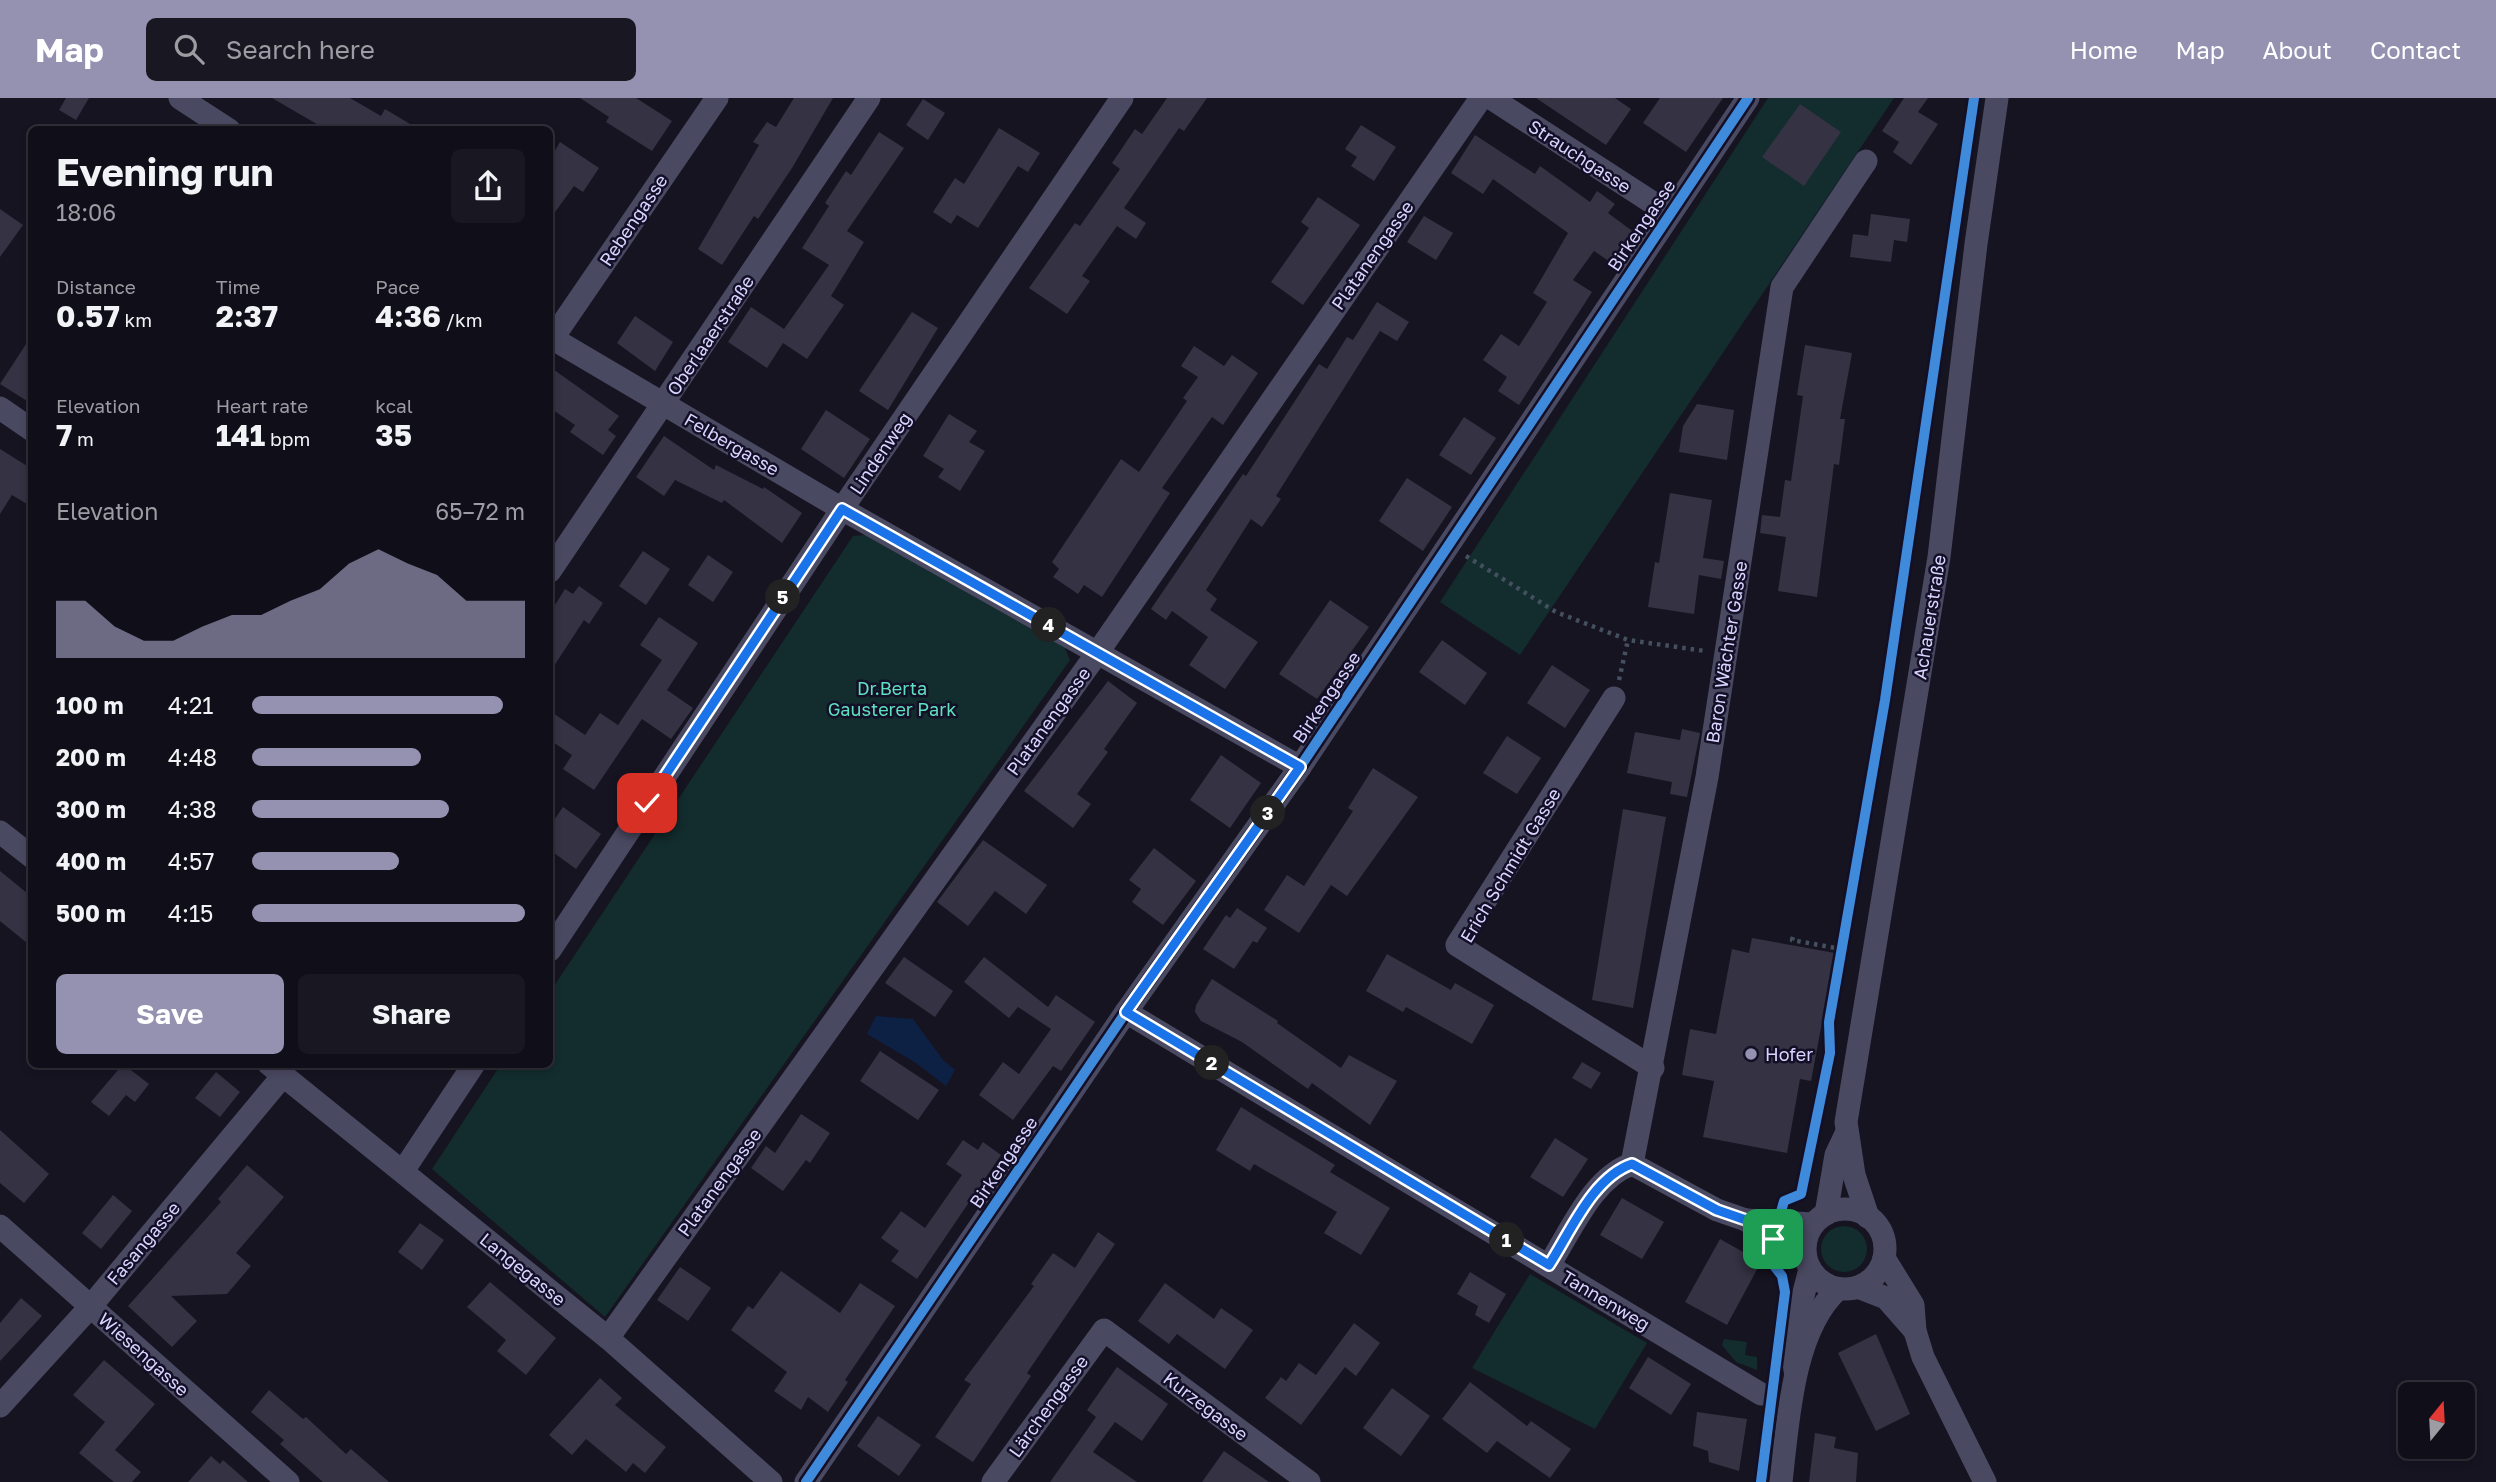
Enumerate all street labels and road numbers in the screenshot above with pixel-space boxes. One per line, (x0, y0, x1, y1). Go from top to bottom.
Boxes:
street label: Strauchgasse (1525, 115, 1635, 197)
street label: Rebengasse (594, 170, 672, 270)
street label: Birkengasse (1602, 175, 1680, 275)
street label: Platanengasse (1326, 196, 1418, 314)
street label: Oberlaaerstraße (662, 271, 758, 399)
street label: Felbergasse (681, 408, 783, 480)
street label: Lindenweg (844, 408, 916, 498)
street label: Achauerstraße (1908, 553, 1950, 681)
street label: Baron Wächter Gasse (1701, 559, 1751, 745)
street label: Birkengasse (1287, 647, 1365, 747)
street label: Platanengasse (1001, 663, 1095, 779)
street label: Erich Schmidt Gasse (1455, 784, 1565, 946)
street label: Birkengasse (964, 1112, 1042, 1212)
street label: Platanengasse (672, 1124, 766, 1240)
street label: Fasangasse (102, 1197, 184, 1289)
street label: Langegasse (476, 1228, 570, 1310)
street label: Tannenweg (1558, 1265, 1654, 1335)
street label: Wiesengasse (94, 1308, 194, 1400)
street label: Lärchengasse (1004, 1351, 1092, 1461)
street label: Kurzegasse (1159, 1367, 1253, 1445)

